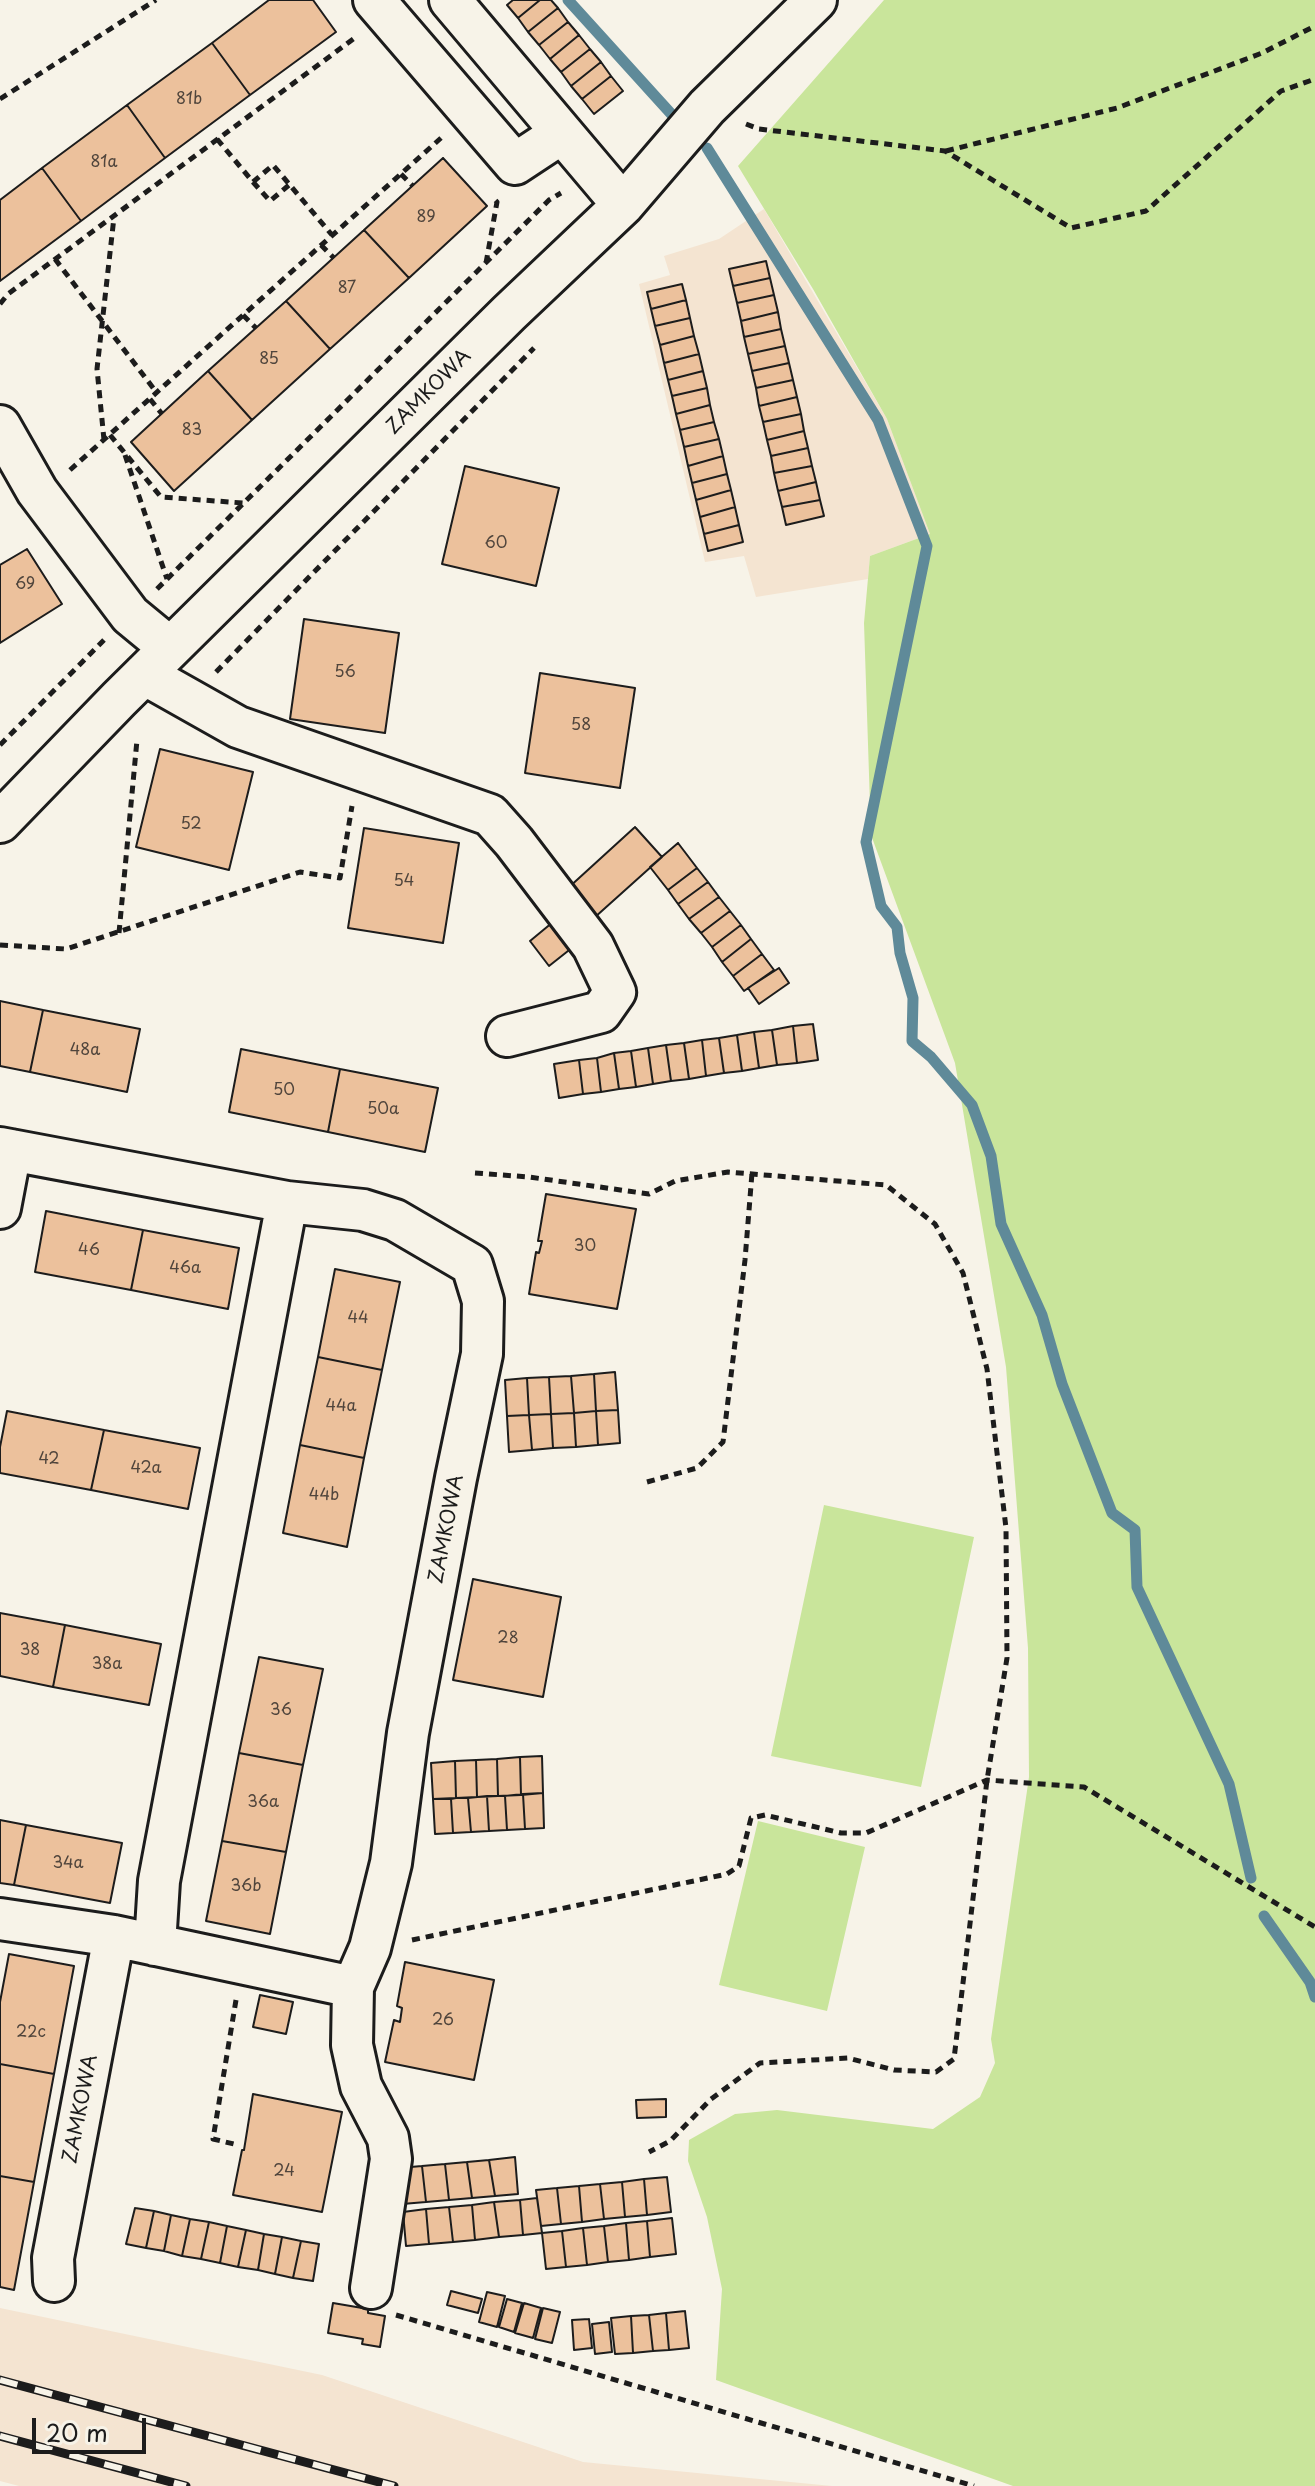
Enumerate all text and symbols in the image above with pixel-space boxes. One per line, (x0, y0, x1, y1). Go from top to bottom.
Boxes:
house number: 81b (176, 90, 202, 110)
house number: 81a (91, 153, 117, 173)
house number: 89 (416, 208, 436, 228)
house number: 87 (338, 279, 356, 299)
street label: ZAMKOWA (382, 345, 476, 439)
house number: 85 (259, 350, 279, 370)
house number: 83 (182, 421, 202, 441)
house number: 60 (485, 534, 507, 554)
house number: 69 (15, 575, 35, 595)
house number: 56 (334, 663, 356, 683)
house number: 58 (571, 716, 591, 736)
house number: 52 (180, 815, 202, 835)
house number: 54 (394, 872, 414, 892)
house number: 48a (70, 1041, 100, 1061)
house number: 50 (273, 1081, 295, 1101)
house number: 50a (367, 1100, 399, 1120)
house number: 30 (574, 1237, 596, 1257)
house number: 46 (78, 1241, 100, 1261)
house number: 46a (169, 1259, 201, 1279)
house number: 44 (347, 1309, 369, 1329)
house number: 44a (325, 1397, 357, 1417)
house number: 42 (38, 1450, 60, 1470)
house number: 42a (131, 1459, 161, 1479)
street label: ZAMKOWA (425, 1473, 469, 1585)
house number: 44b (309, 1486, 339, 1506)
house number: 28 (497, 1629, 519, 1649)
house number: 38 (20, 1641, 40, 1661)
house number: 38a (92, 1655, 122, 1675)
house number: 36 (270, 1701, 292, 1721)
house number: 36a (247, 1793, 279, 1813)
house number: 34a (52, 1854, 84, 1874)
house number: 36b (231, 1877, 261, 1897)
house number: 26 (432, 2011, 454, 2031)
house number: 22c (16, 2023, 46, 2043)
street label: ZAMKOWA (59, 2053, 103, 2165)
house number: 24 (273, 2162, 295, 2182)
scale bar (36, 2402, 150, 2452)
text: 20 m (46, 2414, 108, 2450)

